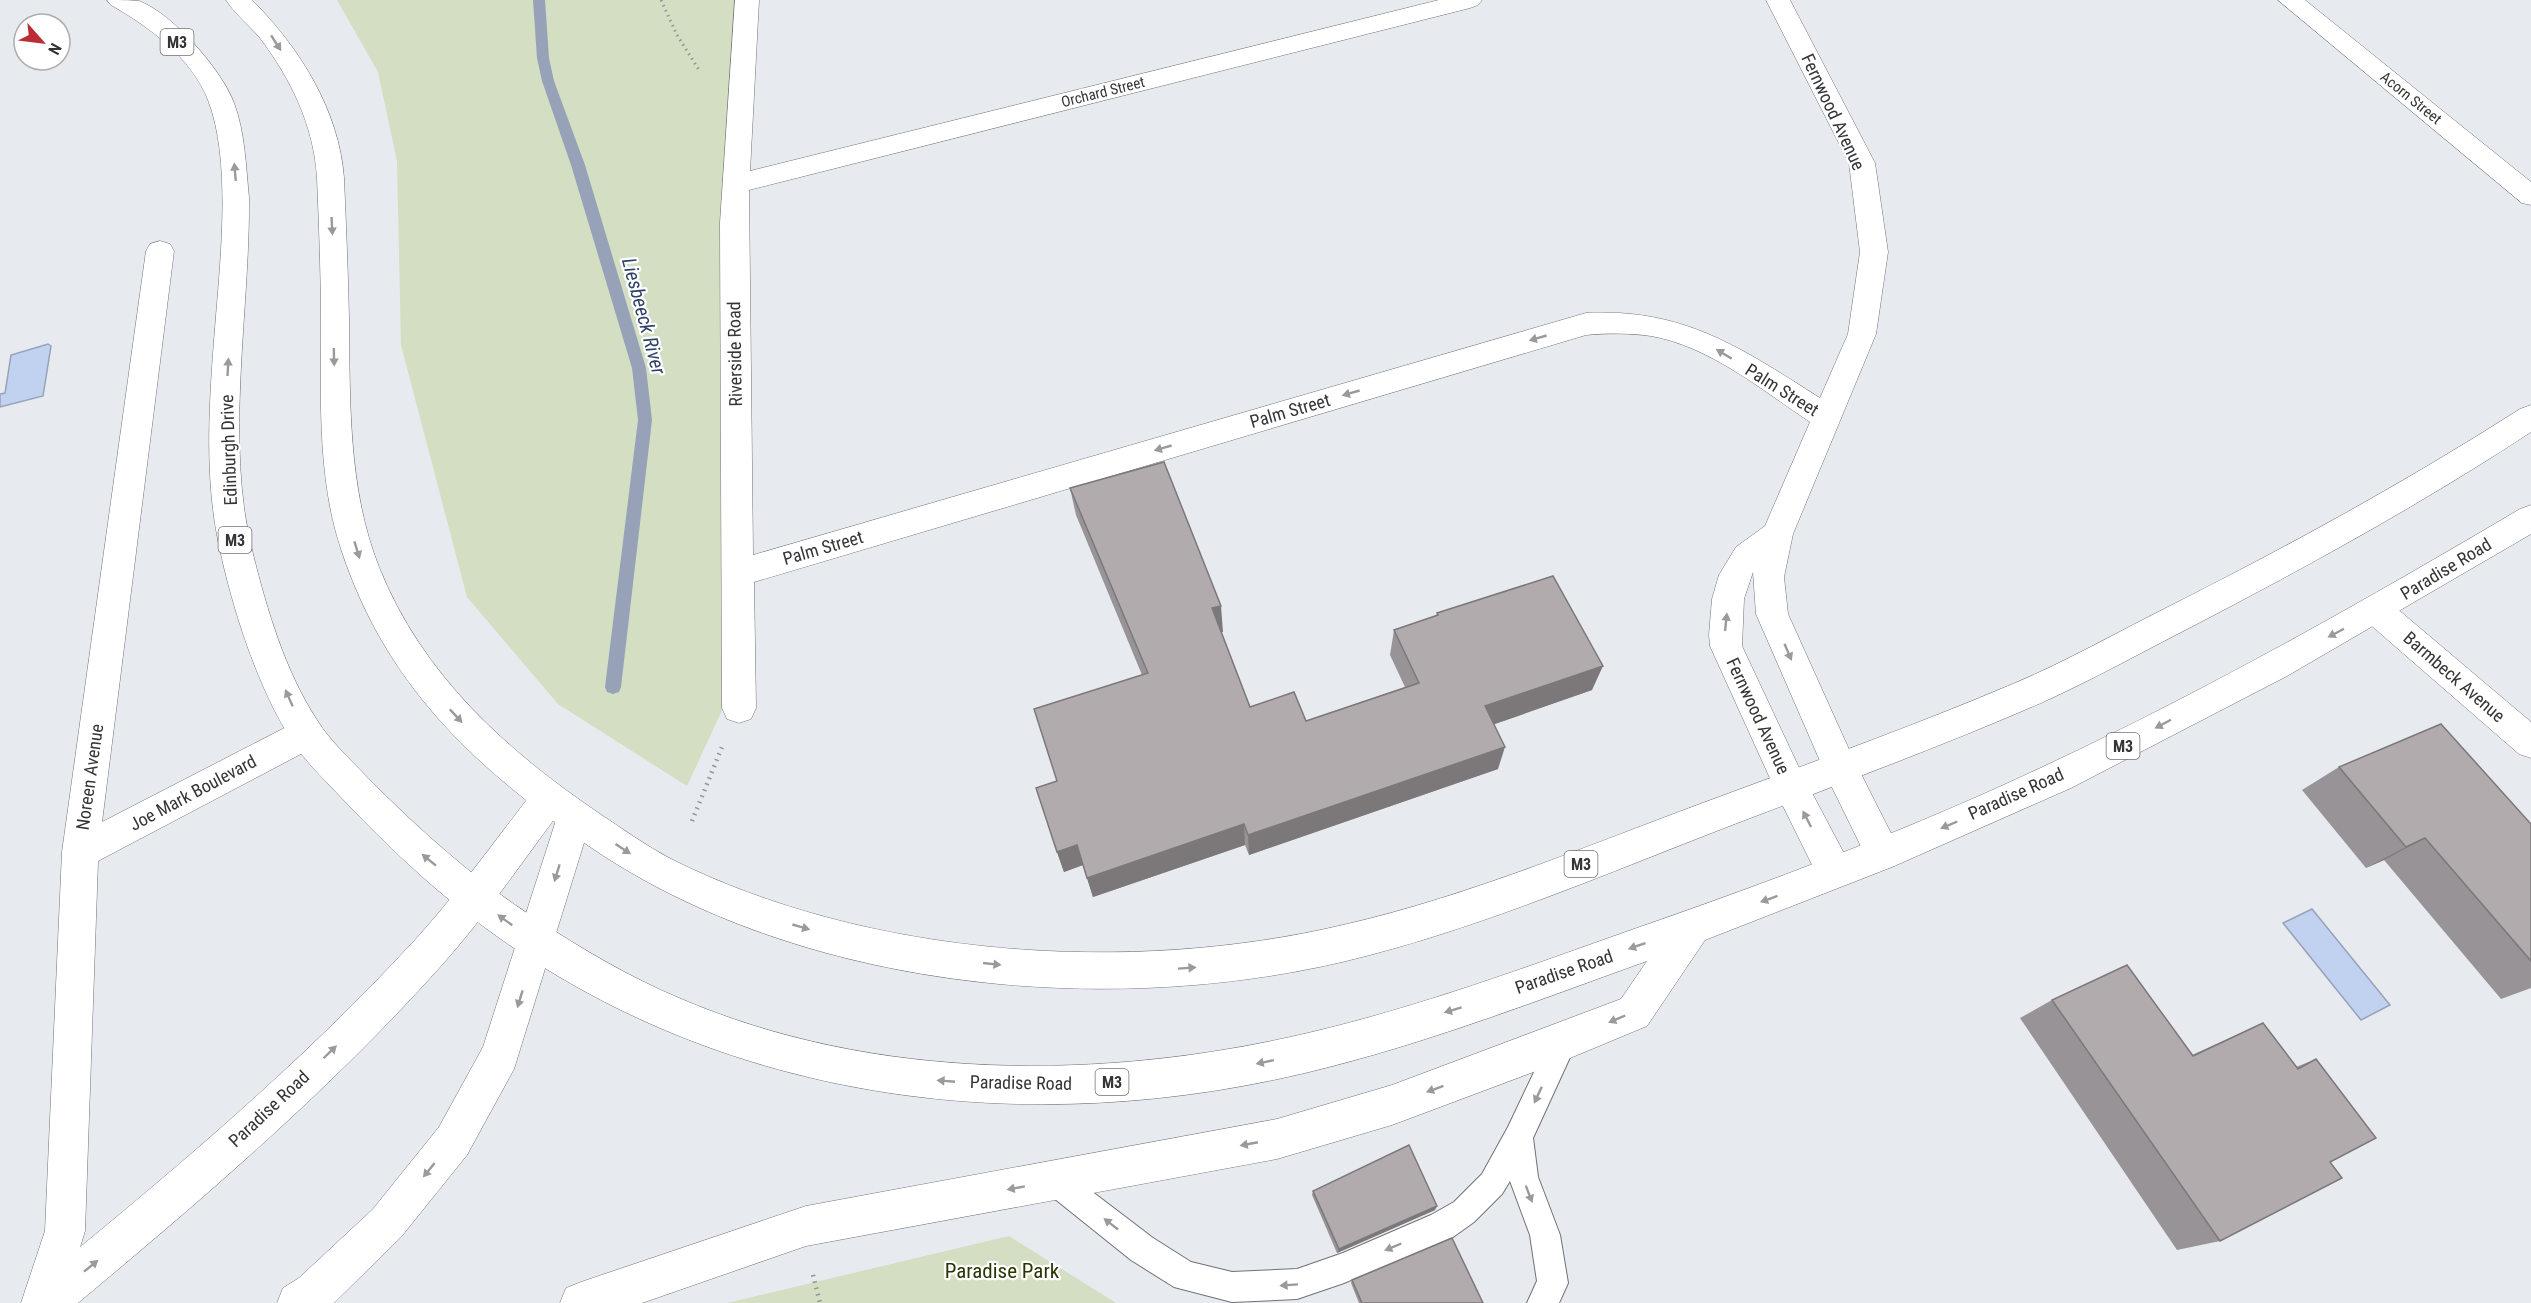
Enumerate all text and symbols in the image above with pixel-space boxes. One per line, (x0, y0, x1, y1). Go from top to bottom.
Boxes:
north arrow (12, 12, 72, 72)
road number: M3 (160, 29, 194, 55)
one-way arrow (271, 35, 282, 51)
text: N (44, 40, 65, 58)
street label: Fernwood Avenue (1797, 50, 1870, 173)
street label: Acorn Street (2377, 68, 2445, 128)
street label: Orchard Street (1059, 73, 1147, 111)
one-way arrow (230, 162, 239, 181)
one-way arrow (328, 216, 337, 235)
water label: Liesbeeck River (617, 255, 671, 378)
street label: Riverside Road (723, 301, 746, 407)
one-way arrow (1529, 334, 1547, 343)
one-way arrow (330, 348, 339, 367)
one-way arrow (1716, 348, 1732, 359)
one-way arrow (223, 357, 233, 376)
street label: Palm Street (1742, 359, 1823, 420)
street label: Palm Street (1247, 389, 1332, 432)
one-way arrow (1341, 389, 1359, 398)
street label: Edinburgh Drive (216, 394, 241, 506)
one-way arrow (1154, 444, 1172, 453)
street label: Palm Street (780, 526, 865, 569)
road number: M3 (218, 527, 252, 553)
street label: Paradise Road (2397, 533, 2495, 604)
one-way arrow (353, 541, 362, 559)
one-way arrow (1721, 612, 1731, 631)
street label: Barmbeck Avenue (2399, 627, 2509, 726)
one-way arrow (2327, 628, 2344, 638)
one-way arrow (1783, 643, 1793, 661)
street label: Fernwood Avenue (1722, 654, 1795, 777)
one-way arrow (285, 690, 294, 707)
one-way arrow (449, 709, 463, 724)
one-way arrow (2155, 719, 2172, 729)
street label: Noreen Avenue (72, 722, 107, 831)
road number: M3 (2106, 733, 2140, 759)
street label: Joe Mark Boulevard (126, 750, 260, 835)
street label: Paradise Road (1965, 763, 2067, 824)
one-way arrow (1803, 811, 1812, 828)
one-way arrow (1940, 821, 1958, 830)
one-way arrow (615, 843, 631, 854)
road number: M3 (1564, 851, 1598, 877)
one-way arrow (421, 854, 437, 867)
one-way arrow (552, 864, 561, 882)
one-way arrow (1760, 895, 1778, 905)
one-way arrow (498, 914, 514, 926)
one-way arrow (792, 923, 810, 932)
one-way arrow (1628, 942, 1646, 952)
street label: Paradise Road (1512, 945, 1616, 998)
one-way arrow (983, 959, 1002, 969)
one-way arrow (1177, 964, 1196, 973)
one-way arrow (515, 990, 524, 1008)
one-way arrow (1444, 1006, 1462, 1015)
one-way arrow (1608, 1014, 1626, 1024)
one-way arrow (322, 1046, 337, 1059)
one-way arrow (1255, 1058, 1274, 1067)
street label: Paradise Road (224, 1066, 313, 1151)
road number: M3 (1096, 1069, 1128, 1095)
street label: Paradise Road (970, 1071, 1072, 1094)
one-way arrow (936, 1076, 955, 1085)
one-way arrow (1426, 1085, 1444, 1095)
one-way arrow (1534, 1086, 1543, 1103)
one-way arrow (1239, 1140, 1258, 1149)
one-way arrow (423, 1162, 436, 1178)
one-way arrow (1006, 1183, 1025, 1192)
one-way arrow (1525, 1185, 1535, 1203)
one-way arrow (1104, 1219, 1119, 1231)
one-way arrow (1384, 1243, 1402, 1252)
park label: Paradise Park (945, 1259, 1060, 1283)
one-way arrow (83, 1260, 98, 1272)
one-way arrow (1279, 1280, 1298, 1289)

